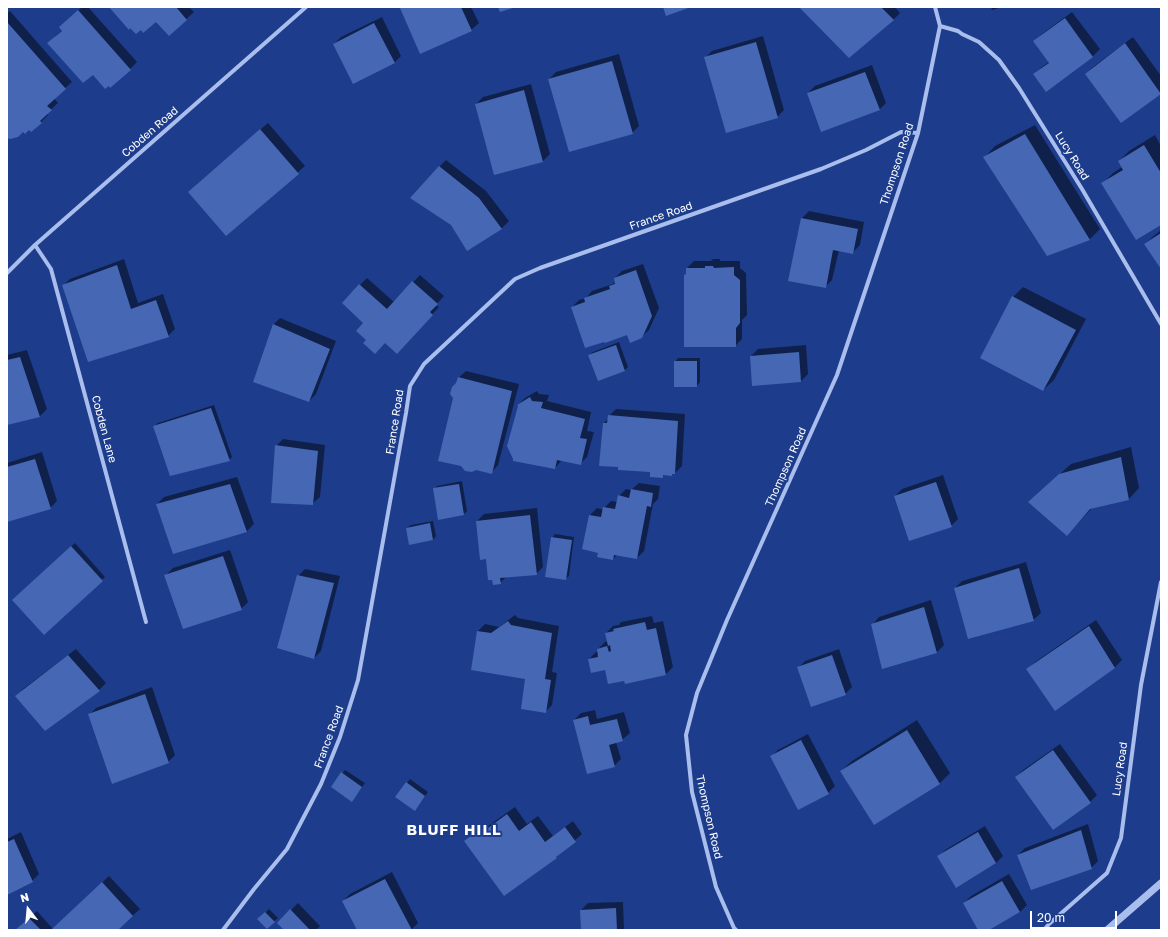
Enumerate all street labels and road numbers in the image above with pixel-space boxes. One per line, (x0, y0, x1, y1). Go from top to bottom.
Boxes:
street label: Cobden Road (119, 104, 181, 160)
street label: Thompson Road (878, 121, 916, 207)
street label: Lucy Road (1052, 129, 1092, 183)
street label: France Road (628, 199, 694, 233)
street label: France Road (383, 388, 407, 456)
street label: Cobden Lane (89, 394, 119, 464)
street label: Thompson Road (763, 425, 809, 509)
street label: France Road (312, 704, 346, 770)
street label: Lucy Road (1110, 741, 1130, 797)
street label: Thompson Road (693, 774, 725, 860)

